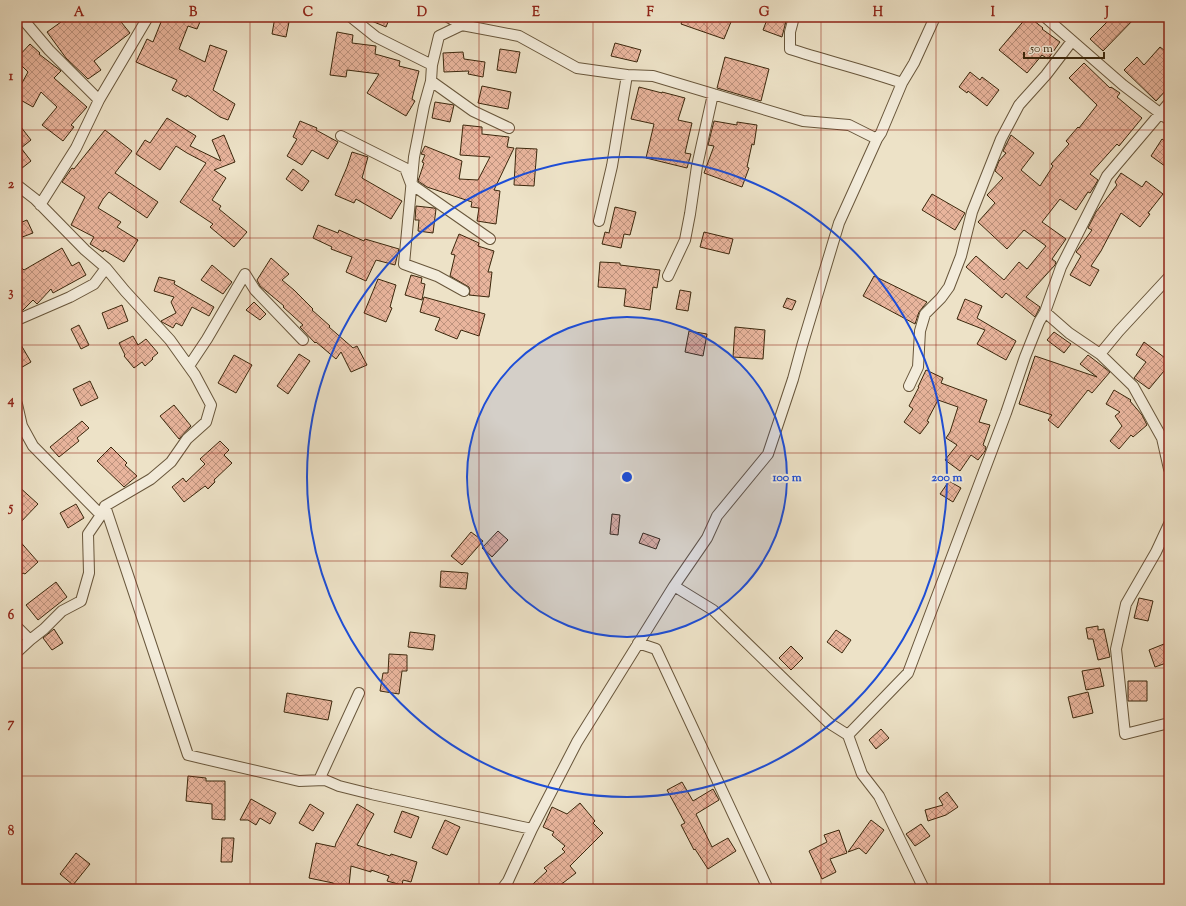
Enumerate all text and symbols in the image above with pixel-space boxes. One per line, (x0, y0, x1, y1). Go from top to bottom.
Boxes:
text: A (74, 4, 85, 22)
text: B (189, 4, 198, 22)
text: C (303, 4, 313, 22)
text: D (417, 4, 427, 22)
text: E (532, 4, 540, 22)
text: F (646, 4, 654, 22)
text: G (759, 4, 770, 22)
text: H (873, 4, 884, 22)
text: I (991, 4, 996, 22)
text: J (1104, 4, 1109, 22)
scale bar (1024, 34, 1104, 60)
text: 50 m (1029, 40, 1053, 58)
text: 1 (9, 68, 14, 86)
text: 2 (8, 176, 15, 194)
text: 3 (8, 284, 14, 302)
text: 4 (7, 392, 15, 410)
text: 100 m (771, 469, 802, 487)
text: 200 m (932, 469, 962, 487)
centre of rings (620, 470, 634, 484)
text: 5 (8, 499, 14, 517)
text: 6 (8, 607, 15, 625)
text: 7 (8, 715, 15, 733)
text: 8 (8, 823, 15, 841)

